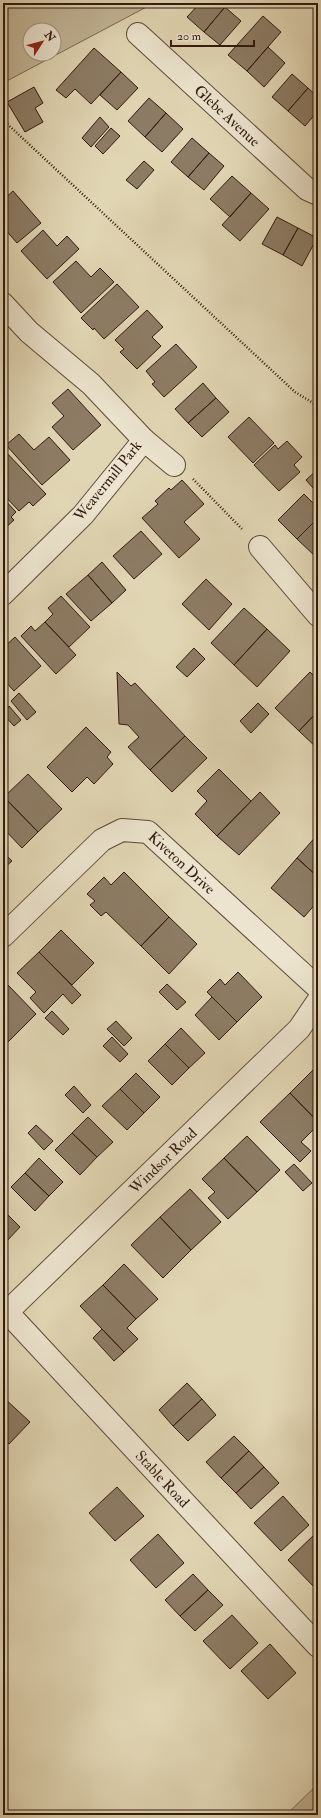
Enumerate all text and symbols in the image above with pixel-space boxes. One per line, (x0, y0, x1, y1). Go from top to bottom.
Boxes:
north arrow (22, 22, 62, 62)
scale bar (171, 22, 254, 48)
text: N (41, 28, 59, 45)
text: 20 m (177, 29, 202, 44)
street label: Glebe Avenue (190, 81, 264, 151)
street label: Weavermill Park (69, 437, 146, 526)
street label: Kiveton Drive (144, 827, 219, 898)
street label: Windsor Road (125, 1123, 201, 1199)
street label: Stable Road (131, 1446, 194, 1512)

